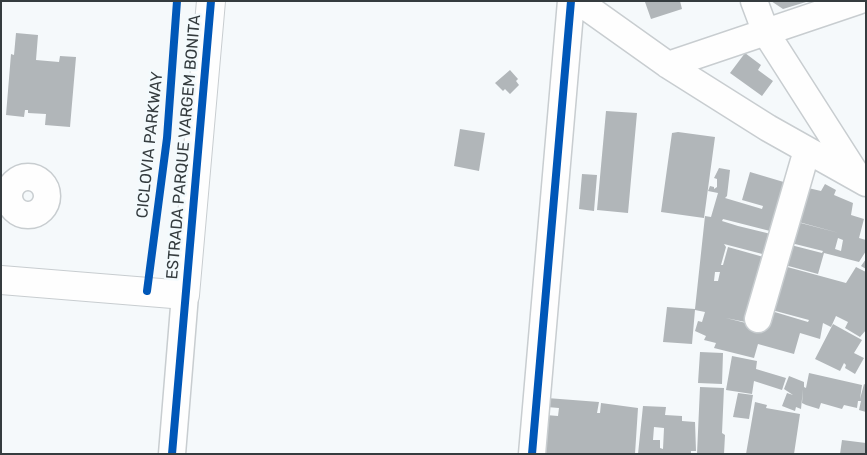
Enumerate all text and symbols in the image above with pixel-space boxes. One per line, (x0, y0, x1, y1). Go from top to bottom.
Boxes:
street label: ESTRADA PARQUE VARGEM BONITA (163, 14, 205, 280)
street label: CICLOVIA PARKWAY (133, 71, 167, 219)

